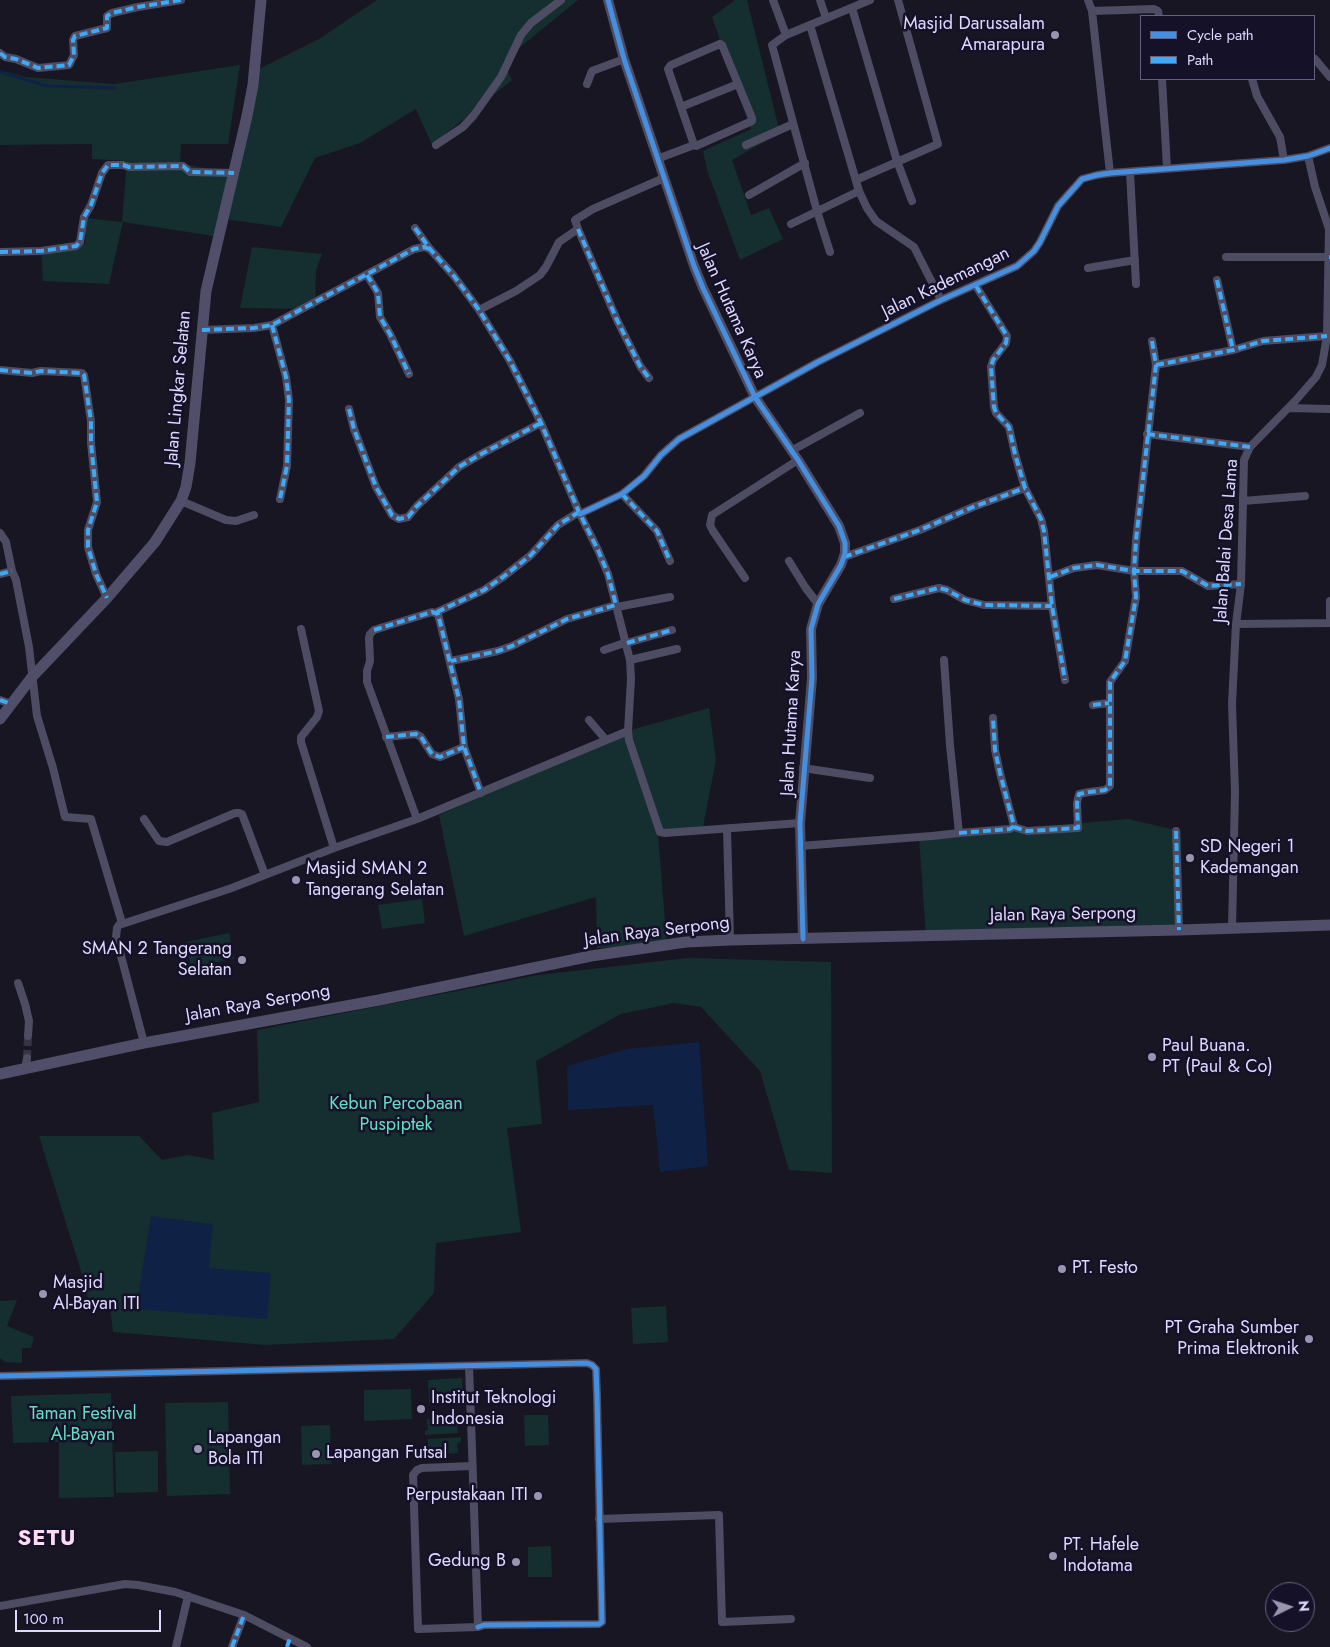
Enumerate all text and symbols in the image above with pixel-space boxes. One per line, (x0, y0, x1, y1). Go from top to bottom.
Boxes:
place label: Masjid Darussalam Amarapura (903, 14, 1045, 56)
legend (1140, 15, 1315, 80)
text: Cycle path (1187, 24, 1254, 46)
marker: Masjid Darussalam Amarapura (1049, 29, 1061, 41)
text: Path (1187, 49, 1213, 71)
street label: Jalan Hutama Karya (691, 240, 771, 382)
street label: Jalan Kademangan (879, 243, 1013, 323)
street label: Jalan Lingkar Selatan (161, 310, 197, 466)
street label: Jalan Balai Desa Lama (1210, 458, 1244, 624)
street label: Jalan Hutama Karya (777, 649, 807, 797)
place label: SD Negeri 1 Kademangan (1200, 837, 1299, 880)
marker: SD Negeri 1 Kademangan (1184, 852, 1196, 864)
place label: Masjid SMAN 2 Tangerang Selatan (306, 859, 445, 902)
marker: Masjid SMAN 2 Tangerang Selatan (290, 874, 302, 886)
street label: Jalan Raya Serpong (990, 903, 1136, 927)
street label: Jalan Raya Serpong (583, 912, 731, 952)
place label: SMAN 2 Tangerang Selatan (82, 939, 232, 982)
marker: SMAN 2 Tangerang Selatan (236, 954, 248, 966)
street label: Jalan Raya Serpong (184, 981, 332, 1027)
place label: Paul Buana. PT (Paul & Co) (1162, 1036, 1273, 1078)
marker: Paul Buana. PT (Paul & Co) (1146, 1051, 1158, 1063)
park label: Kebun Percobaan Puspiptek (329, 1094, 463, 1136)
place label: PT. Festo (1072, 1258, 1138, 1280)
marker: PT. Festo (1056, 1263, 1068, 1275)
place label: Masjid Al-Bayan ITI (53, 1273, 140, 1316)
marker: Masjid Al-Bayan ITI (37, 1288, 49, 1300)
place label: PT Graha Sumber Prima Elektronik (1165, 1318, 1299, 1360)
marker: PT Graha Sumber Prima Elektronik (1303, 1333, 1315, 1345)
place label: Institut Teknologi Indonesia (431, 1388, 557, 1430)
marker: Institut Teknologi Indonesia (415, 1403, 427, 1415)
park label: Taman Festival Al-Bayan (29, 1404, 137, 1446)
place label: Lapangan Bola ITI (208, 1428, 281, 1470)
marker: Lapangan Bola ITI (192, 1443, 204, 1455)
place label: Lapangan Futsal (326, 1443, 447, 1465)
marker: Lapangan Futsal (310, 1448, 322, 1460)
place label: Perpustakaan ITI (406, 1485, 528, 1507)
marker: Perpustakaan ITI (532, 1490, 544, 1502)
district label: SETU (17, 1527, 77, 1553)
place label: PT. Hafele Indotama (1063, 1535, 1139, 1578)
marker: PT. Hafele Indotama (1047, 1550, 1059, 1562)
place label: Gedung B (428, 1551, 506, 1573)
marker: Gedung B (510, 1556, 522, 1568)
north arrow (1265, 1582, 1315, 1632)
scale bar (18, 1600, 164, 1632)
text: N (1294, 1600, 1314, 1612)
text: 100 m (23, 1608, 64, 1630)

